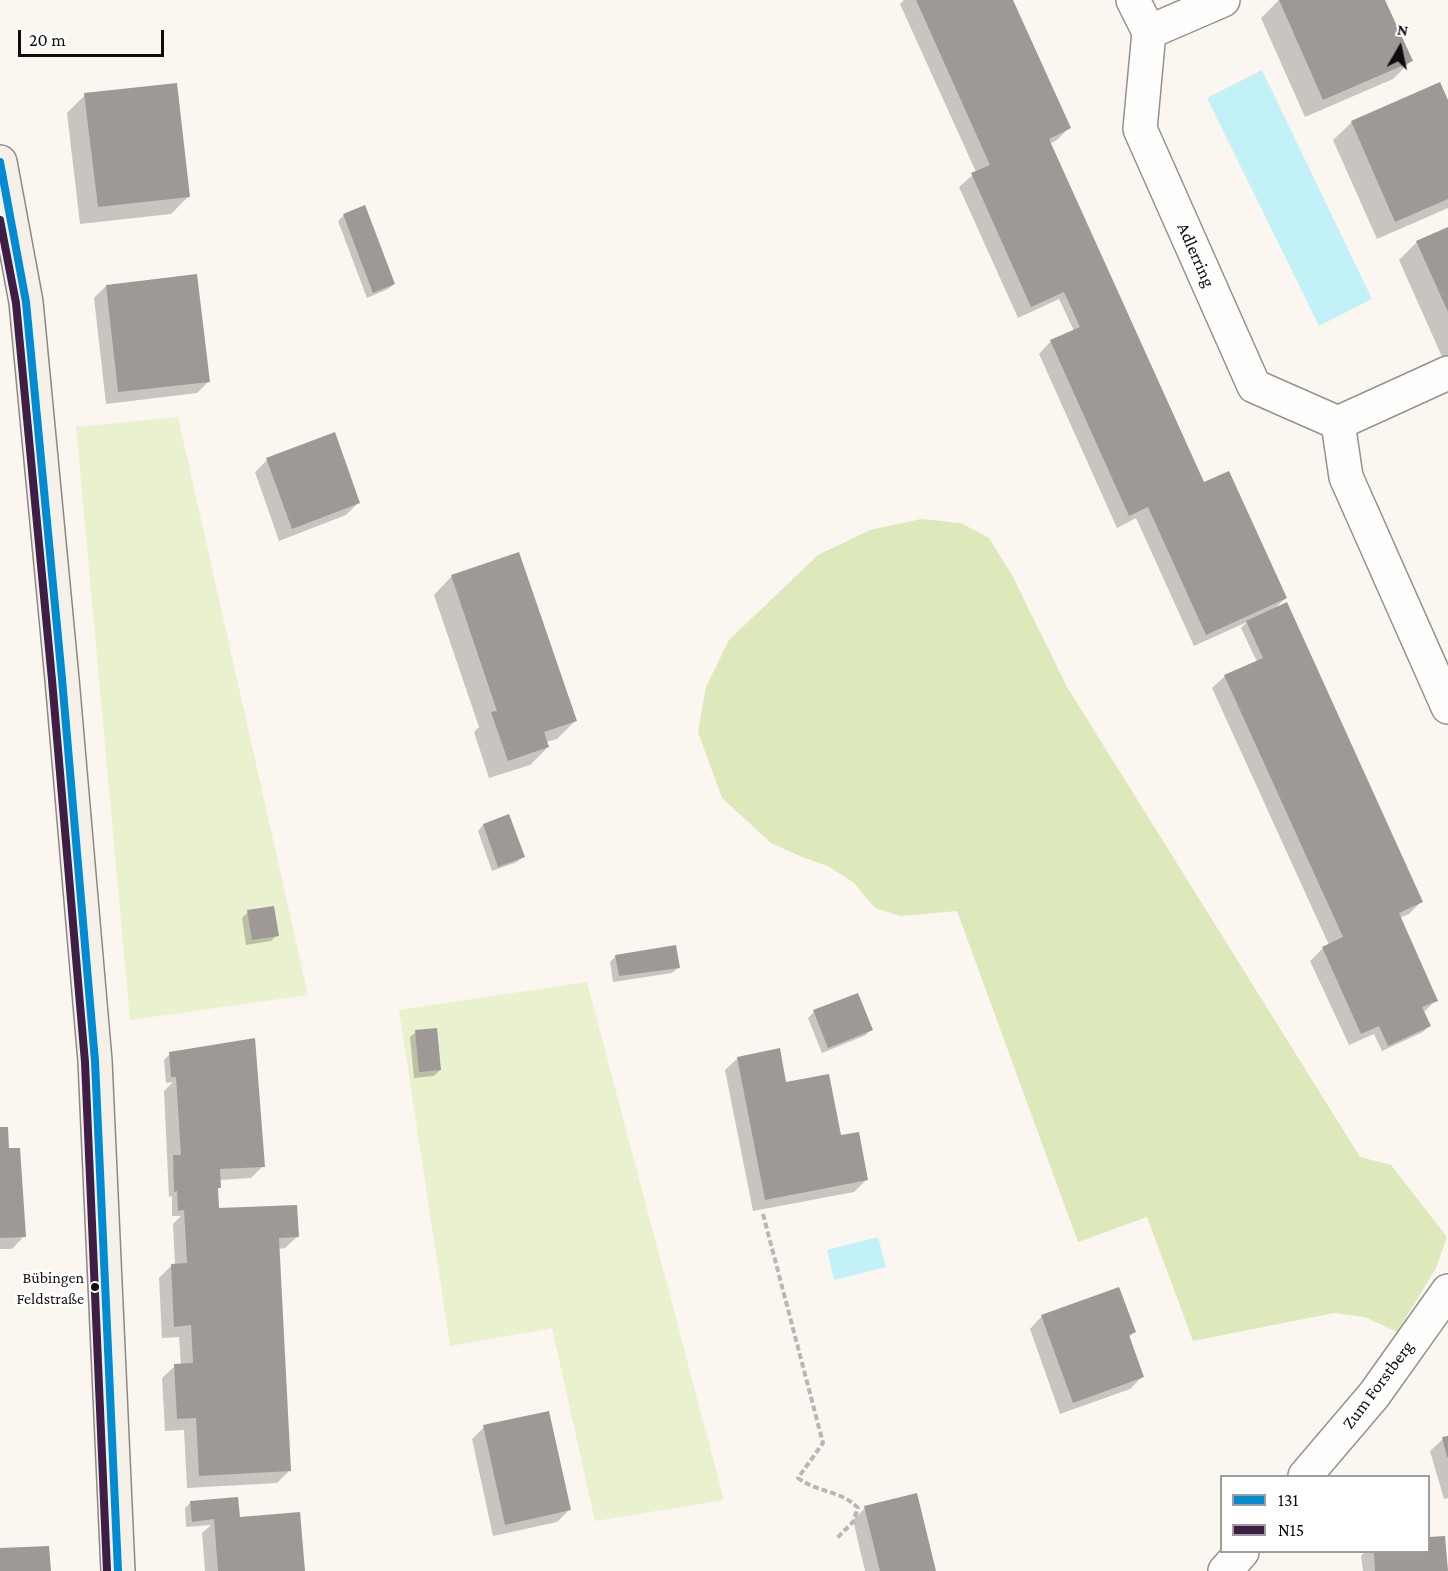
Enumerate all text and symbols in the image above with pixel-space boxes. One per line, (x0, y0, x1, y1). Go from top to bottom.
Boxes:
scale bar (21, 18, 166, 56)
north arrow (1370, 18, 1430, 78)
text: N (1396, 20, 1410, 39)
text: 20 m (29, 30, 66, 50)
street label: Adlerring (1172, 219, 1220, 291)
place label: Bübingen Feldstraße (17, 1268, 84, 1306)
marker: Bübingen Feldstraße (89, 1281, 101, 1293)
street label: Zum Forstberg (1338, 1336, 1418, 1434)
legend (1220, 1475, 1430, 1553)
text: 131 (1278, 1490, 1299, 1510)
text: N15 (1278, 1520, 1304, 1540)

